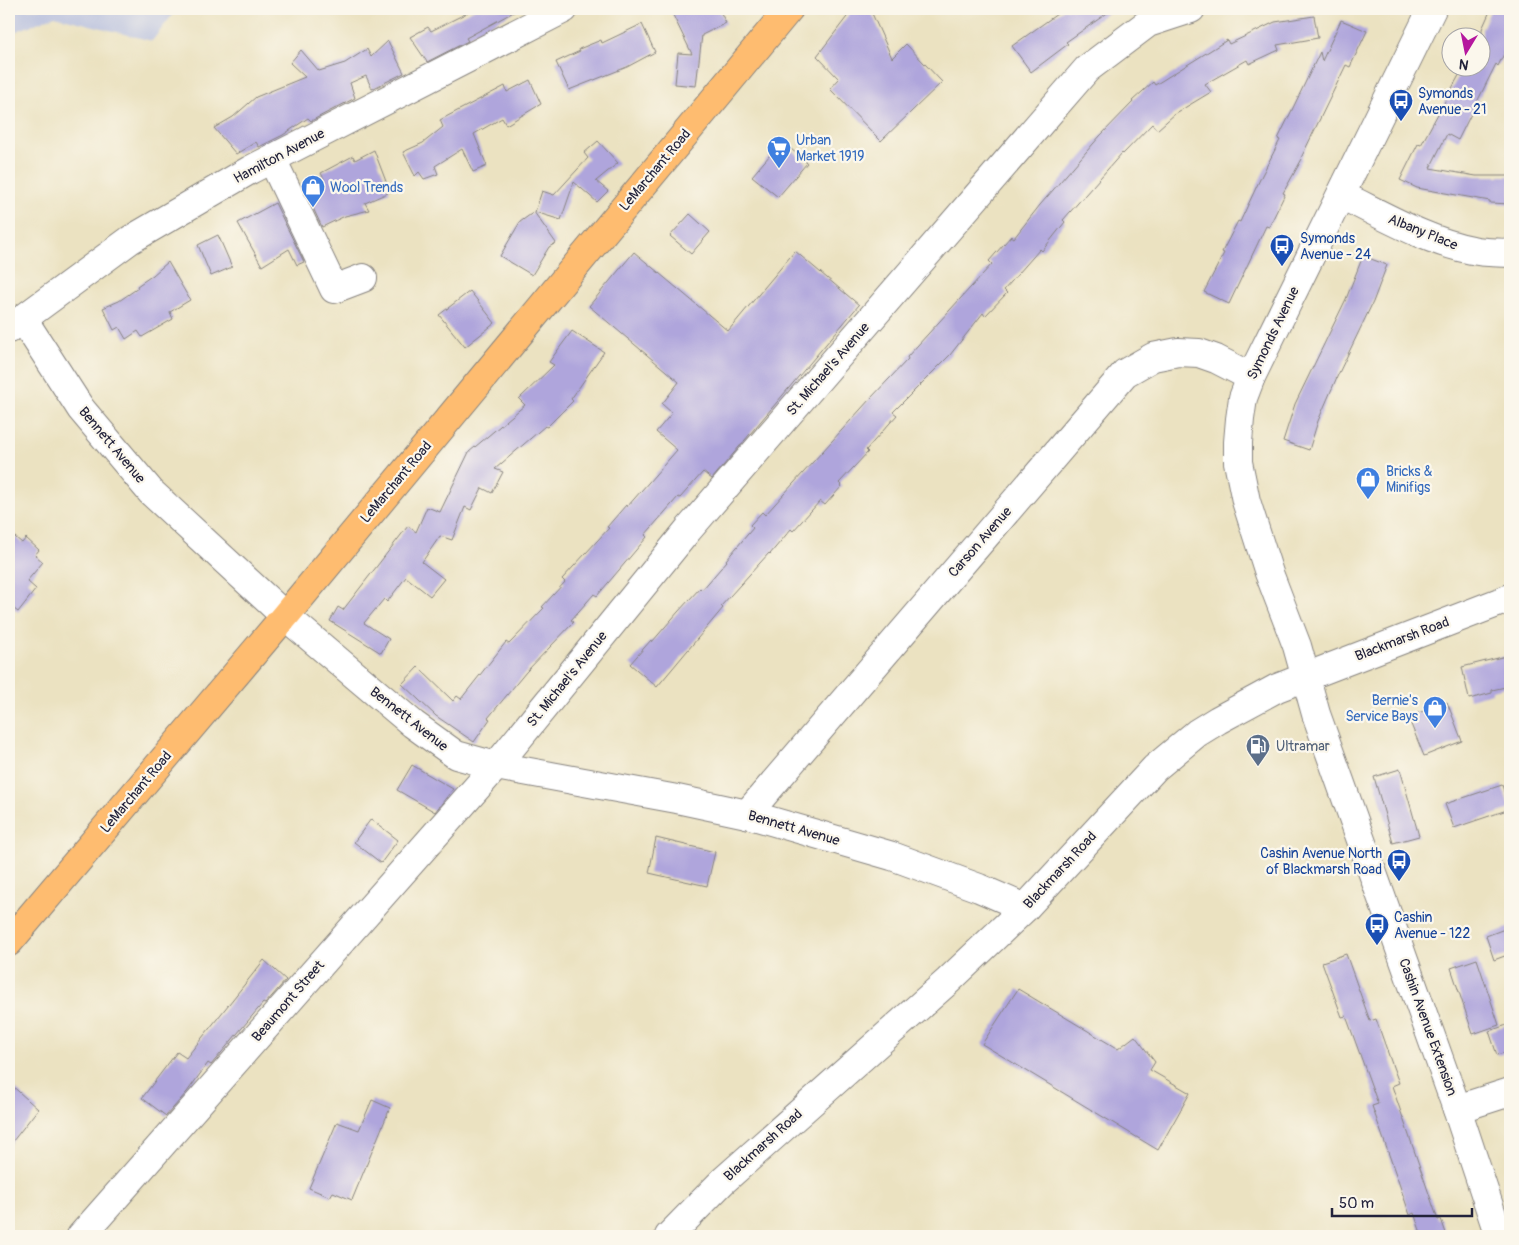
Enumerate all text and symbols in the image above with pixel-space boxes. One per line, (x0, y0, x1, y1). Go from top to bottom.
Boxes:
north arrow (1442, 28, 1492, 78)
text: N (1458, 55, 1470, 74)
place label: Symonds Avenue - 21 (1418, 85, 1486, 118)
bus stop icon: Symonds Avenue - 21 (1388, 88, 1414, 122)
street label: Hamilton Avenue (231, 125, 328, 187)
street label: LeMarchant Road (616, 126, 694, 214)
place label: Urban Market 1919 (796, 132, 864, 165)
supermarket icon: Urban Market 1919 (766, 135, 792, 169)
shop icon: Wool Trends (300, 174, 326, 208)
place label: Wool Trends (330, 179, 404, 196)
street label: Albany Place (1386, 210, 1460, 254)
place label: Symonds Avenue - 24 (1300, 230, 1371, 263)
bus stop icon: Symonds Avenue - 24 (1269, 233, 1295, 267)
street label: Symonds Avenue (1243, 284, 1303, 382)
street label: St. Michael's Avenue (783, 319, 873, 419)
street label: Bennett Avenue (75, 403, 149, 487)
street label: LeMarchant Road (357, 438, 435, 526)
place label: Bricks & Minifigs (1386, 463, 1433, 496)
shop icon: Bricks & Minifigs (1355, 466, 1381, 500)
street label: Carson Avenue (945, 503, 1015, 581)
street label: Blackmarsh Road (1353, 613, 1452, 665)
street label: St. Michael's Avenue (523, 628, 611, 730)
street label: Bennett Avenue (366, 683, 452, 755)
place label: Bernie's Service Bays (1345, 692, 1419, 725)
shop icon: Bernie's Service Bays (1422, 695, 1448, 729)
fuel station icon: Ultramar (1245, 733, 1271, 767)
place label: Ultramar (1276, 738, 1330, 755)
street label: LeMarchant Road (97, 748, 175, 836)
street label: Bennett Avenue (746, 807, 842, 849)
street label: Blackmarsh Road (1020, 828, 1100, 912)
place label: Cashin Avenue North of Blackmarsh Road (1260, 845, 1382, 878)
bus stop icon: Cashin Avenue North of Blackmarsh Road (1386, 848, 1412, 882)
place label: Cashin Avenue - 122 (1394, 909, 1470, 942)
bus stop icon: Cashin Avenue - 122 (1364, 912, 1390, 946)
street label: Cashin Avenue Extension (1395, 956, 1461, 1098)
street label: Beaumont Street (248, 957, 328, 1045)
street label: Blackmarsh Road (720, 1105, 806, 1185)
scale bar (1332, 1185, 1472, 1217)
text: 50 m (1339, 1194, 1374, 1213)

